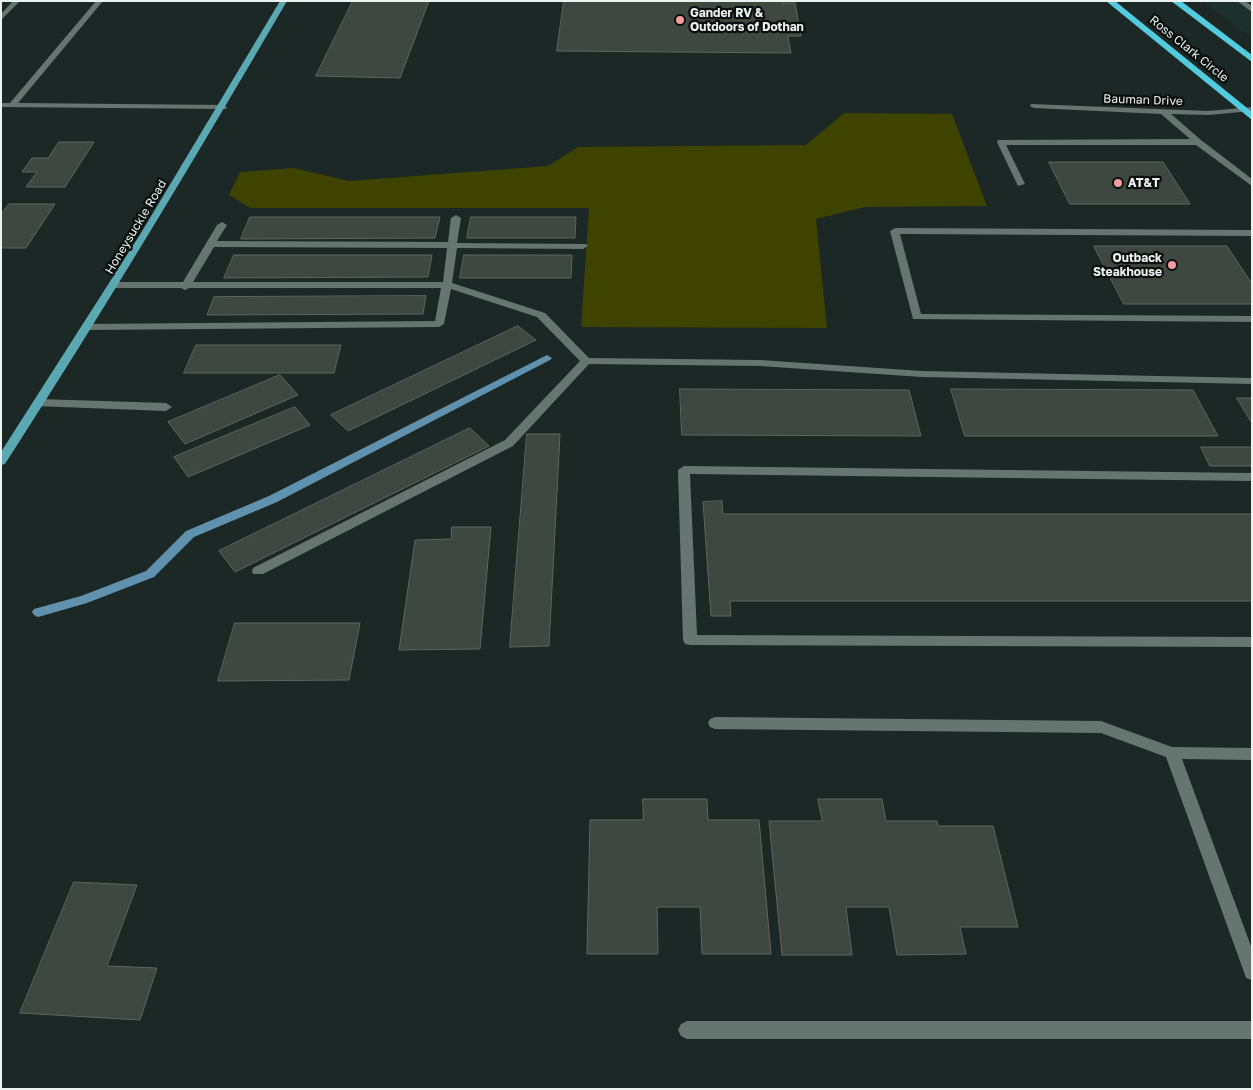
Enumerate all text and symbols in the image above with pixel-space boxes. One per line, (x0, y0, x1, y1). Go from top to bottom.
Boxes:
place label: Gander RV & Outdoors of Dothan (690, 6, 804, 34)
street label: Ross Clark Circle (1147, 13, 1231, 85)
marker: Gander RV & Outdoors of Dothan (674, 14, 686, 26)
street label: Bauman Drive (1103, 91, 1183, 109)
place label: AT&T (1128, 176, 1160, 190)
street label: Honeysuckle Road (102, 177, 170, 277)
marker: AT&T (1112, 177, 1124, 189)
place label: Outback Steakhouse (1093, 251, 1162, 279)
marker: Outback Steakhouse (1166, 259, 1178, 271)

